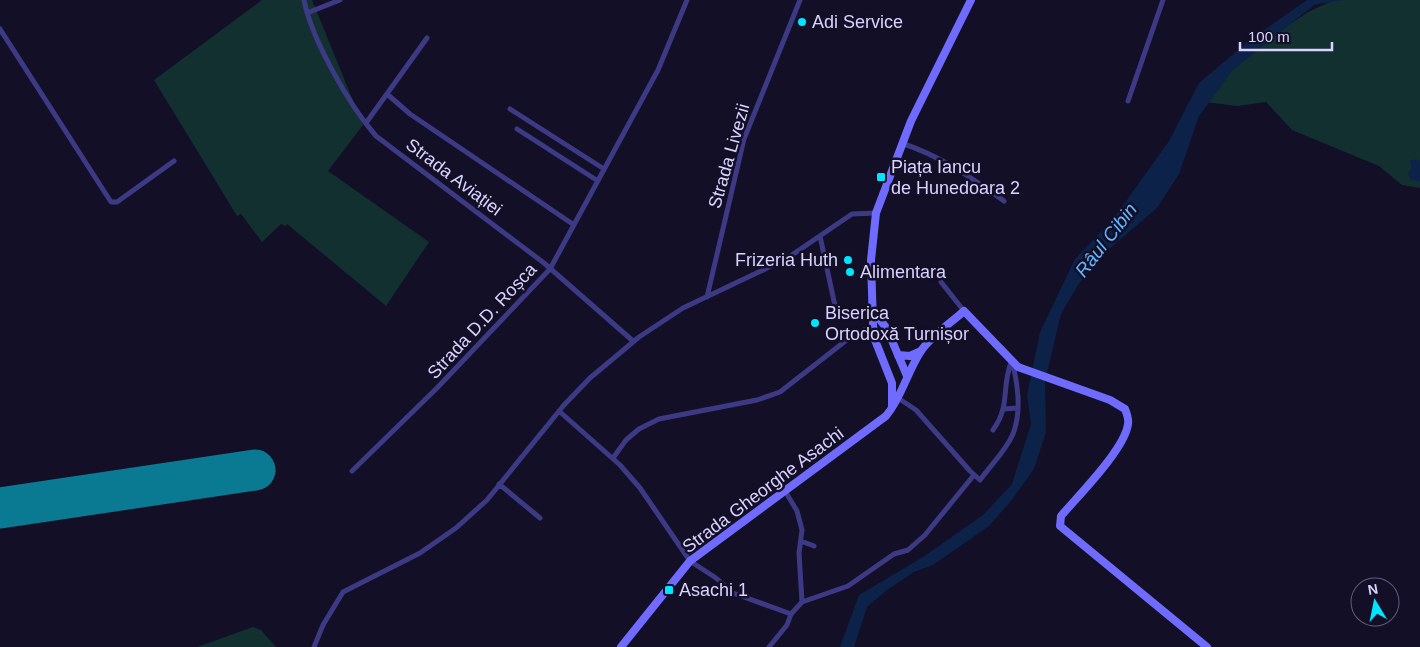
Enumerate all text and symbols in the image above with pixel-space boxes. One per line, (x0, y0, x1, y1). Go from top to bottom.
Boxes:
place label: Adi Service (812, 12, 903, 32)
marker: Adi Service (796, 16, 808, 28)
scale bar (1240, 20, 1332, 52)
text: 100 m (1248, 28, 1290, 45)
street label: Strada Livezii (704, 101, 754, 211)
street label: Strada Aviației (402, 134, 506, 220)
place label: Piața Iancu de Hunedoara 2 (891, 157, 1020, 198)
marker: Piața Iancu de Hunedoara 2 (875, 171, 887, 183)
water label: Râul Cibin (1071, 199, 1141, 281)
place label: Frizeria Huth (735, 250, 838, 270)
marker: Frizeria Huth (842, 254, 854, 266)
street label: Strada D.D. Roșca (424, 259, 541, 383)
place label: Alimentara (860, 262, 947, 282)
marker: Alimentara (844, 266, 856, 278)
place label: Biserica Ortodoxă Turnișor (825, 303, 969, 344)
marker: Biserica Ortodoxă Turnișor (809, 317, 821, 329)
street label: Strada Gheorghe Asachi (679, 423, 847, 557)
north arrow (1350, 577, 1400, 627)
place label: Asachi 1 (679, 580, 748, 600)
text: N (1366, 580, 1379, 598)
marker: Asachi 1 (663, 584, 675, 596)

